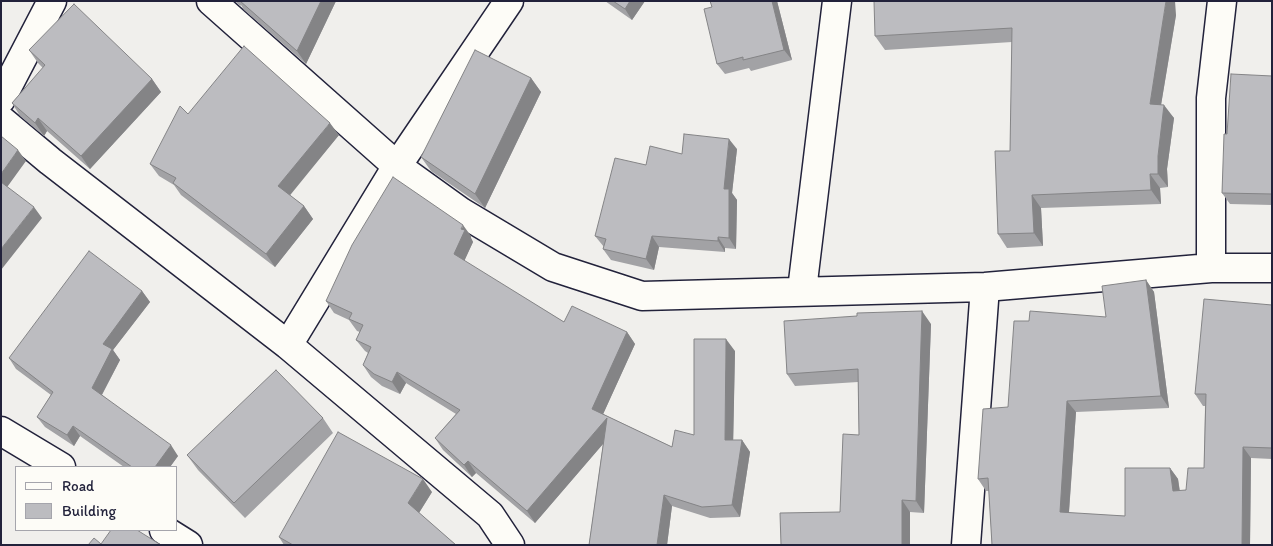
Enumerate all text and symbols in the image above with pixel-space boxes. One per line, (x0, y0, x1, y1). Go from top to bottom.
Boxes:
legend (15, 466, 178, 531)
text: Road (62, 477, 94, 495)
text: Building (62, 502, 116, 520)

